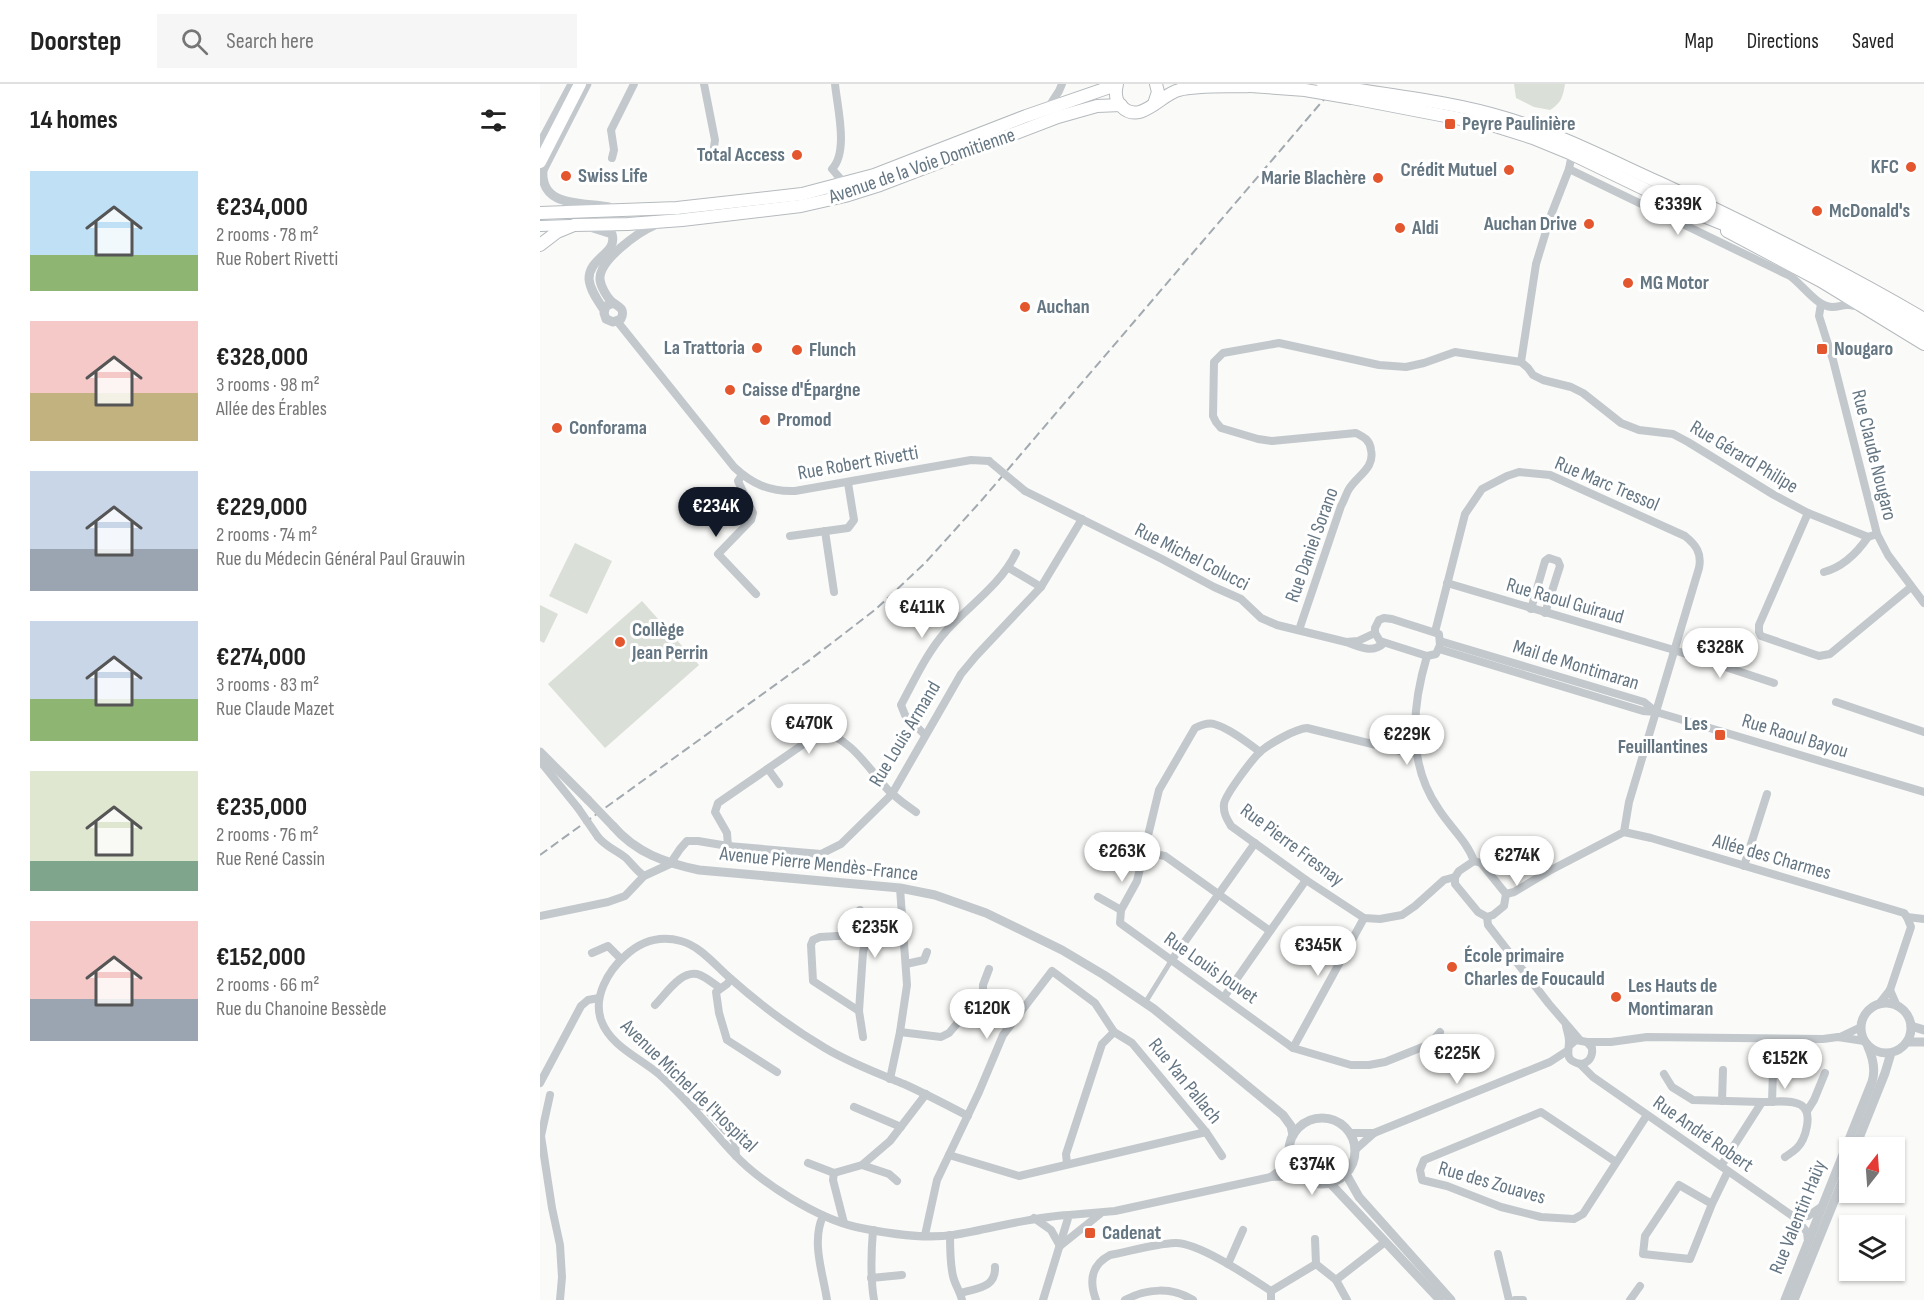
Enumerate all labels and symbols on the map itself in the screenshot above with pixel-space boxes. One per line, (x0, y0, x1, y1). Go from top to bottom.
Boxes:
place label: Peyre Paulinière (1462, 112, 1576, 136)
marker: Peyre Paulinière (1443, 117, 1457, 131)
street label: Avenue de la Voie Domitienne (825, 123, 1018, 210)
place label: Total Access (697, 143, 785, 167)
marker: Total Access (790, 148, 804, 162)
place label: KFC (1871, 155, 1899, 179)
place label: Crédit Mutuel (1400, 158, 1497, 182)
marker: KFC (1904, 160, 1918, 174)
marker: Crédit Mutuel (1502, 163, 1516, 177)
place label: Swiss Life (578, 164, 648, 188)
place label: Marie Blachère (1261, 166, 1366, 190)
marker: Swiss Life (559, 169, 573, 183)
marker: Marie Blachère (1371, 171, 1385, 185)
pin: €339K (1636, 185, 1720, 236)
place label: McDonald's (1829, 199, 1911, 223)
marker: McDonald's (1810, 204, 1824, 218)
place label: Auchan Drive (1483, 212, 1577, 236)
place label: Aldi (1411, 216, 1439, 240)
marker: Auchan Drive (1582, 217, 1596, 231)
marker: Aldi (1393, 221, 1407, 235)
place label: MG Motor (1640, 271, 1709, 295)
marker: MG Motor (1621, 276, 1635, 290)
place label: Auchan (1036, 295, 1090, 319)
marker: Auchan (1018, 300, 1032, 314)
place label: La Trattoria (664, 336, 745, 360)
place label: Nougaro (1834, 337, 1893, 361)
place label: Flunch (809, 338, 856, 362)
marker: La Trattoria (750, 341, 764, 355)
marker: Nougaro (1815, 342, 1829, 356)
marker: Flunch (790, 343, 804, 357)
place label: Caisse d'Épargne (742, 378, 861, 402)
marker: Caisse d'Épargne (723, 383, 737, 397)
street label: Rue Claude Nougaro (1846, 387, 1902, 523)
place label: Promod (777, 408, 831, 432)
marker: Promod (758, 413, 772, 427)
street label: Rue Gérard Philipe (1686, 415, 1802, 499)
place label: Conforama (569, 416, 647, 440)
marker: Conforama (550, 421, 564, 435)
street label: Rue Robert Rivetti (796, 441, 920, 485)
street label: Rue Marc Tressol (1551, 451, 1663, 517)
street label: Rue Daniel Sorano (1280, 484, 1344, 606)
pin: €234K (674, 487, 758, 538)
street label: Rue Michel Colucci (1131, 518, 1253, 596)
street label: Rue Raoul Guiraud (1504, 573, 1626, 629)
pin: €411K (880, 588, 964, 639)
place label: Collège Jean Perrin (631, 618, 708, 665)
pin: €328K (1678, 628, 1762, 679)
street label: Mail de Montimaran (1510, 634, 1642, 696)
marker: Collège Jean Perrin (613, 635, 627, 649)
street label: Rue Louis Armand (864, 677, 946, 791)
pin: €470K (767, 704, 851, 755)
street label: Rue Raoul Bayou (1739, 708, 1851, 764)
place label: Les Feuillantines (1618, 712, 1708, 759)
pin: €229K (1365, 715, 1449, 766)
marker: Les Feuillantines (1713, 728, 1727, 742)
street label: Rue Pierre Fresnay (1235, 798, 1349, 892)
street label: Allée des Charmes (1709, 828, 1834, 885)
pin: €263K (1080, 832, 1164, 883)
pin: €274K (1475, 836, 1559, 887)
street label: Avenue Pierre Mendès-France (718, 842, 919, 886)
pin: €235K (833, 908, 917, 959)
pin: €345K (1276, 926, 1360, 977)
street label: Rue Louis Jouvet (1159, 927, 1263, 1009)
place label: École primaire Charles de Foucauld (1464, 944, 1605, 991)
marker: École primaire Charles de Foucauld (1445, 960, 1459, 974)
place label: Les Hauts de Montimaran (1628, 974, 1717, 1021)
pin: €120K (945, 989, 1029, 1040)
marker: Les Hauts de Montimaran (1609, 990, 1623, 1004)
street label: Avenue Michel de l'Hospital (615, 1014, 762, 1157)
street label: Rue Yan Pallach (1143, 1033, 1227, 1129)
pin: €225K (1415, 1034, 1499, 1085)
pin: €152K (1743, 1039, 1827, 1090)
street label: Rue André Robert (1648, 1091, 1758, 1177)
north arrow (1839, 1137, 1905, 1203)
pin: €374K (1270, 1145, 1354, 1196)
street label: Rue des Zouaves (1436, 1156, 1548, 1210)
street label: Rue Valentin Haüy (1764, 1156, 1832, 1278)
place label: Cadenat (1102, 1221, 1162, 1245)
marker: Cadenat (1083, 1226, 1097, 1240)

